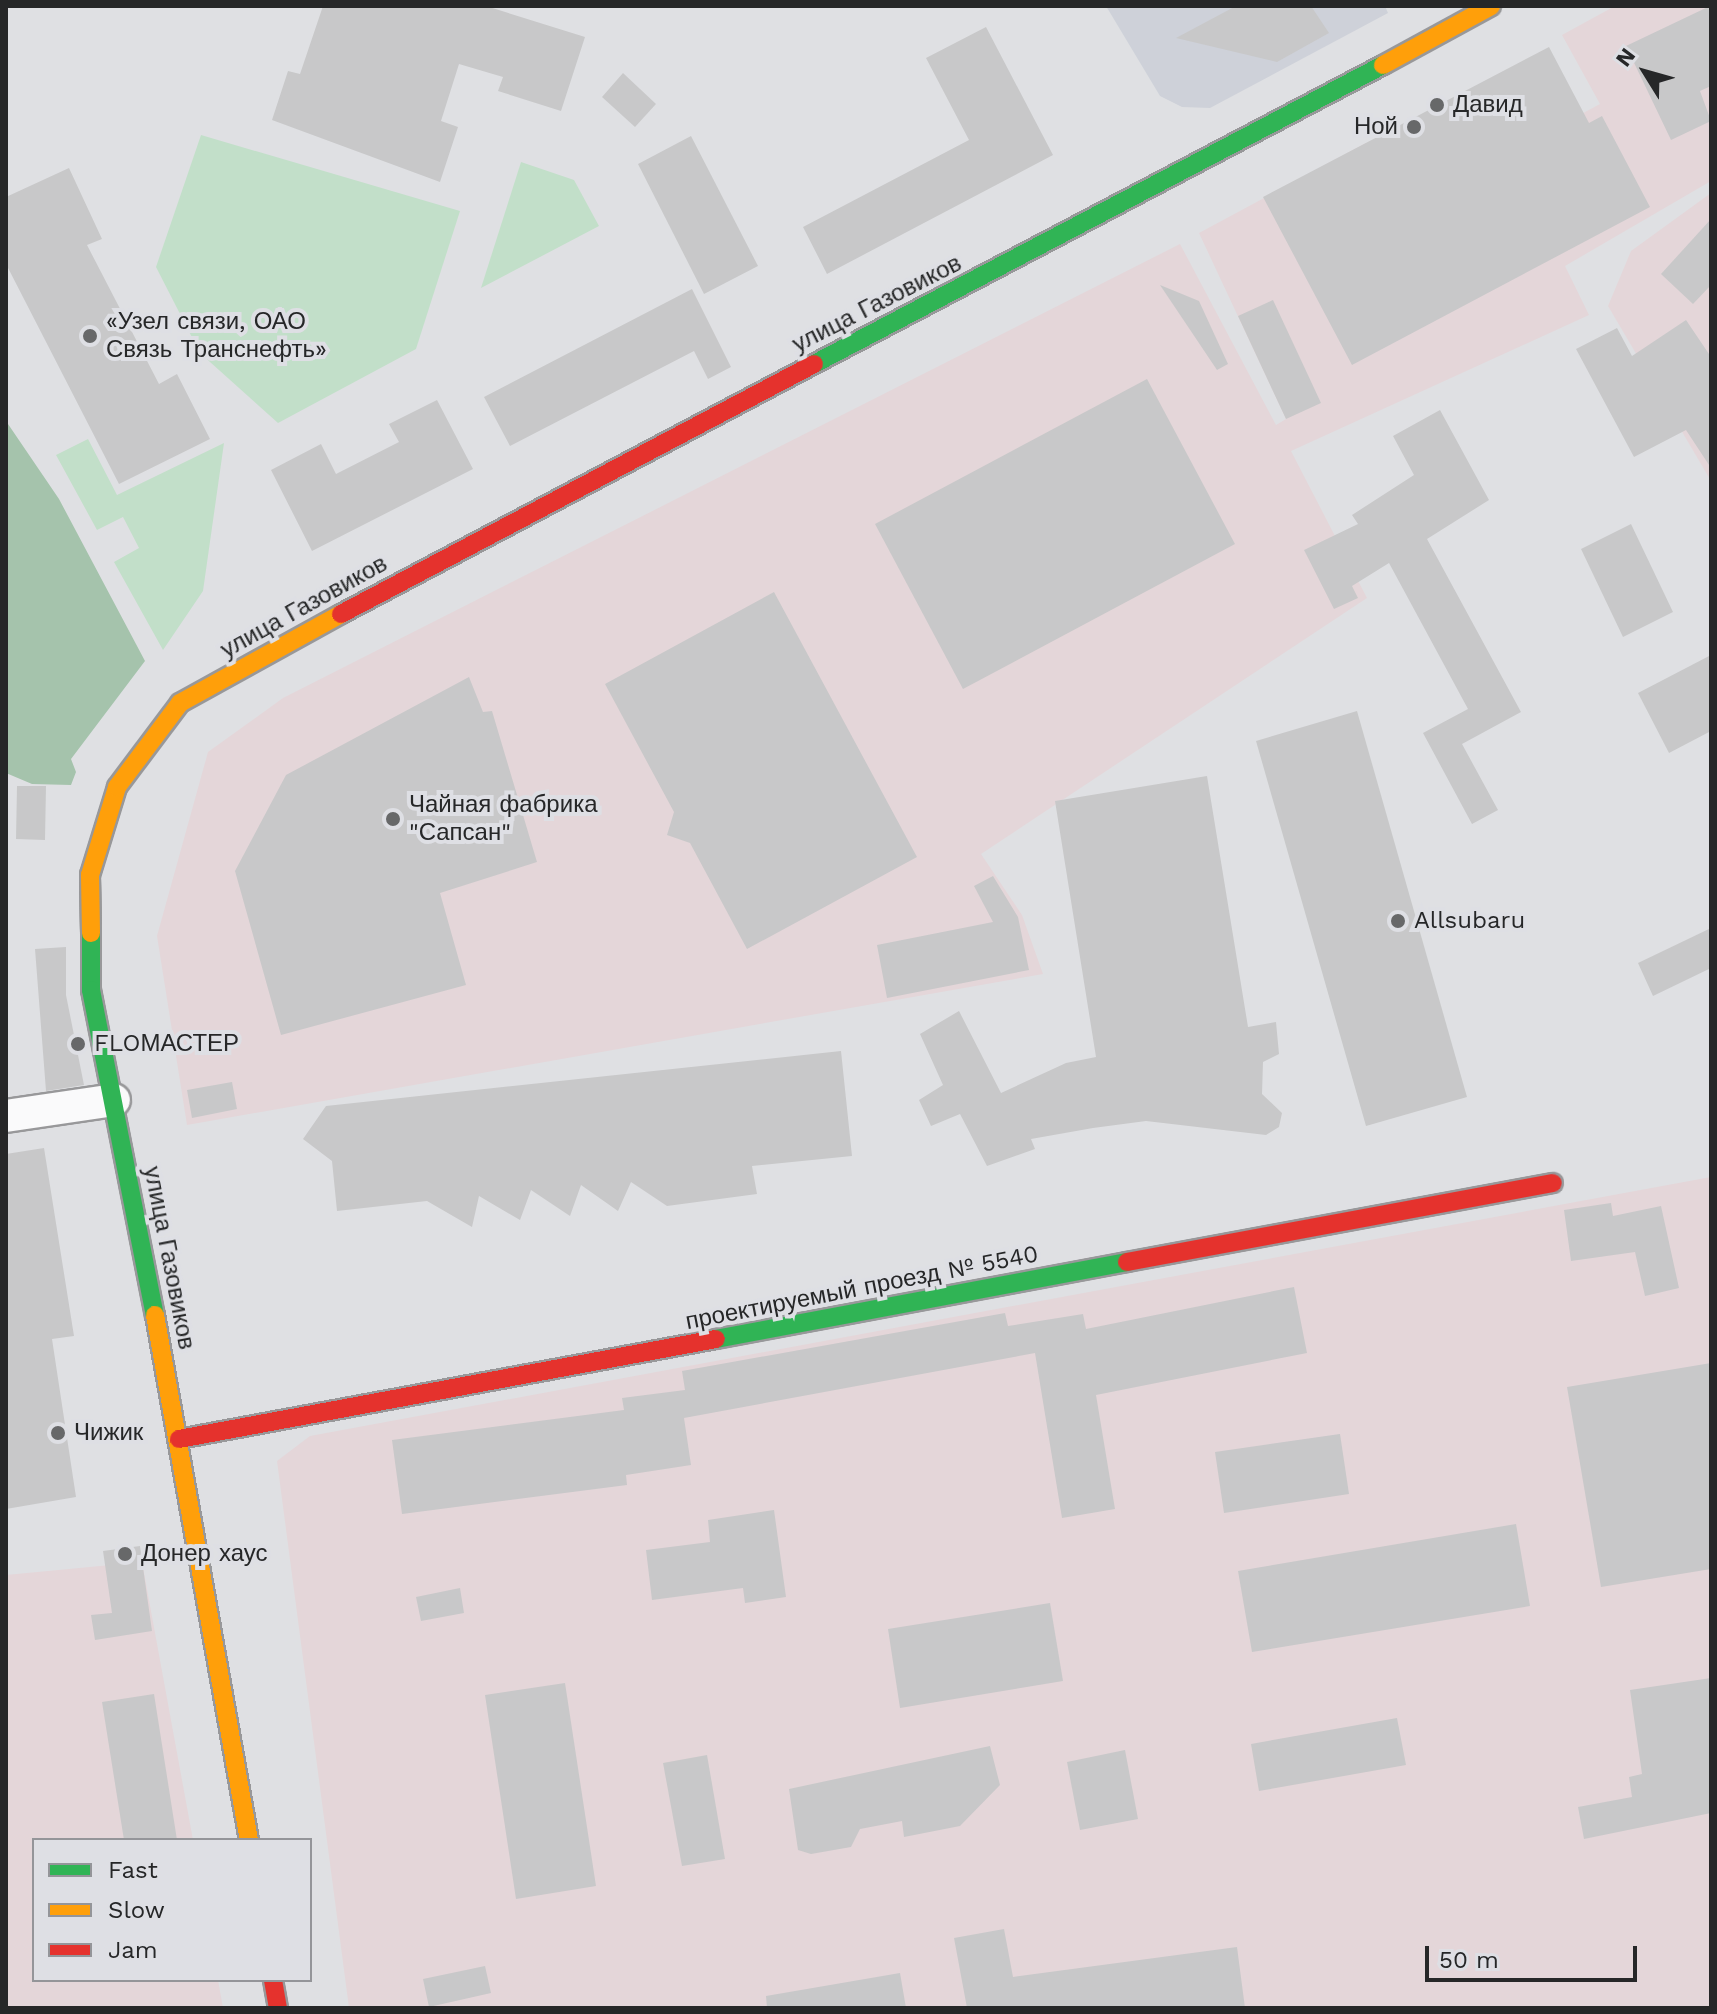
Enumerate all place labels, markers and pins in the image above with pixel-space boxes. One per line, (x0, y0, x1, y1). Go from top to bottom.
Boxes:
place label: Давид (1453, 91, 1523, 119)
marker: Давид (1428, 96, 1446, 114)
place label: Ной (1354, 113, 1398, 141)
marker: Ной (1405, 118, 1423, 136)
place label: «Узел связи, ОАО Связь Транснефть» (106, 308, 327, 364)
marker: «Узел связи, ОАО Связь Транснефть» (81, 327, 99, 345)
place label: Чайная фабрика "Сапсан" (409, 791, 598, 847)
marker: Чайная фабрика "Сапсан" (384, 810, 402, 828)
place label: Allsubaru (1414, 907, 1525, 935)
marker: Allsubaru (1389, 912, 1407, 930)
place label: FLOМАСТЕР (94, 1030, 239, 1058)
marker: FLOМАСТЕР (69, 1035, 87, 1053)
place label: Чижик (74, 1419, 143, 1447)
marker: Чижик (49, 1424, 67, 1442)
place label: Донер хаус (141, 1540, 268, 1568)
marker: Донер хаус (116, 1545, 134, 1563)

